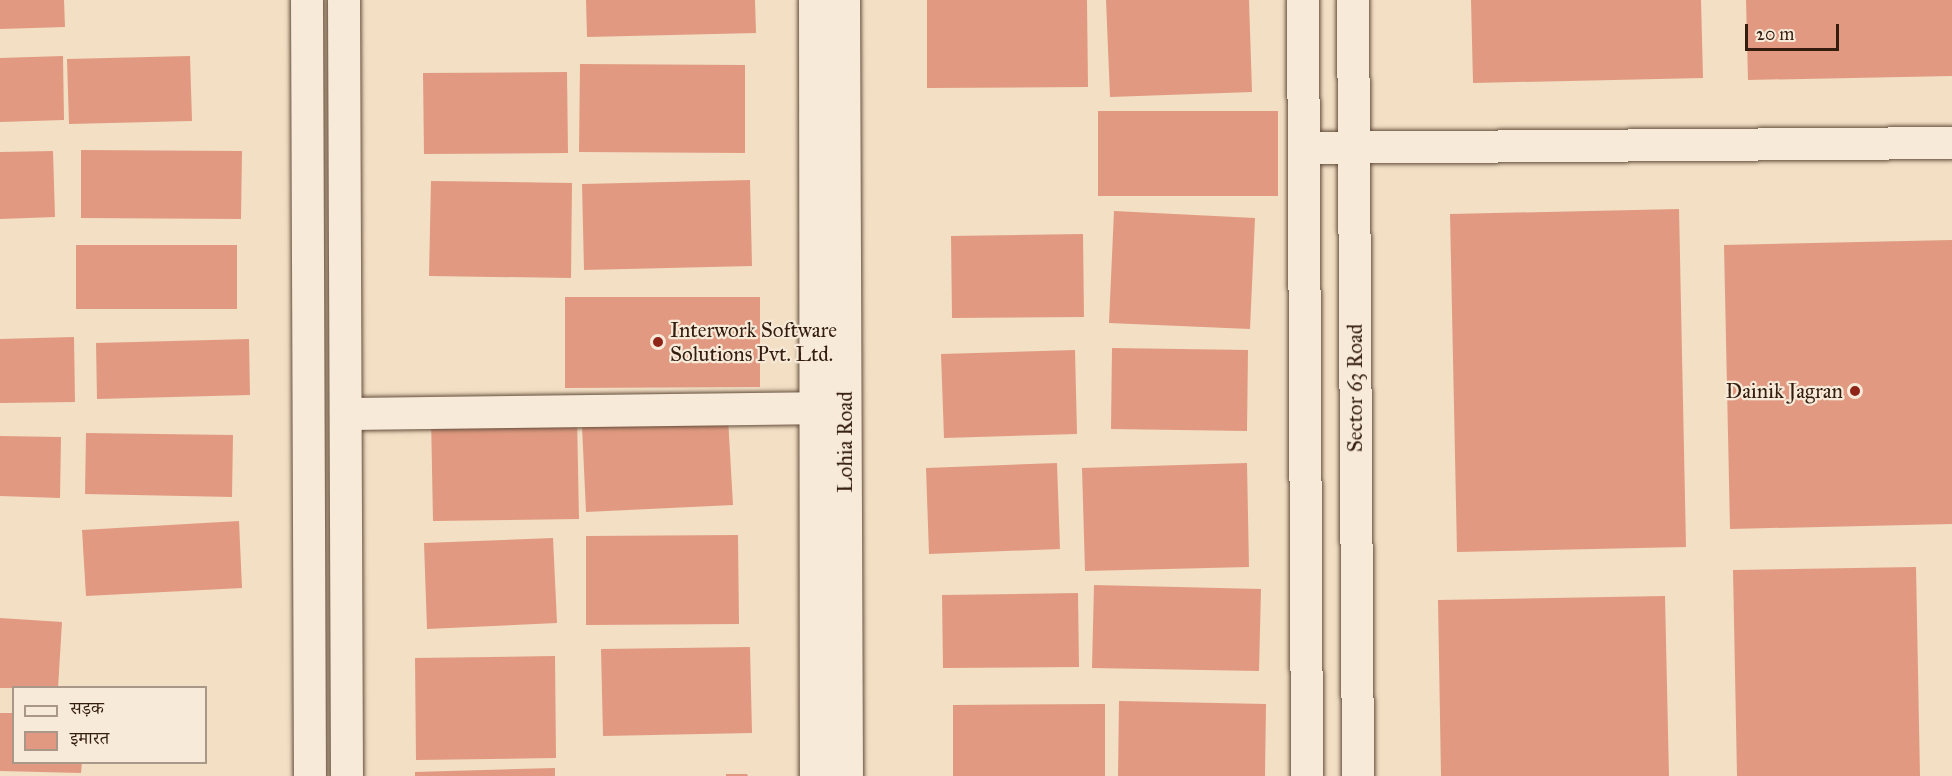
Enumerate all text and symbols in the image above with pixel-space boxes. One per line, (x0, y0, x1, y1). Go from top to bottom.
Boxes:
scale bar (1748, 12, 1842, 50)
text: 20 m (1756, 23, 1794, 45)
place label: Interwork Software Solutions Pvt. Ltd. (670, 317, 837, 367)
street label: Sector 63 Road (1342, 324, 1368, 452)
marker: Interwork Software Solutions Pvt. Ltd. (651, 335, 665, 349)
place label: Dainik Jagran (1726, 378, 1843, 404)
marker: Dainik Jagran (1848, 384, 1862, 398)
street label: Lohia Road (832, 391, 858, 493)
legend (12, 686, 207, 764)
text: सड़क (70, 697, 104, 719)
text: इमारत (70, 727, 109, 749)

